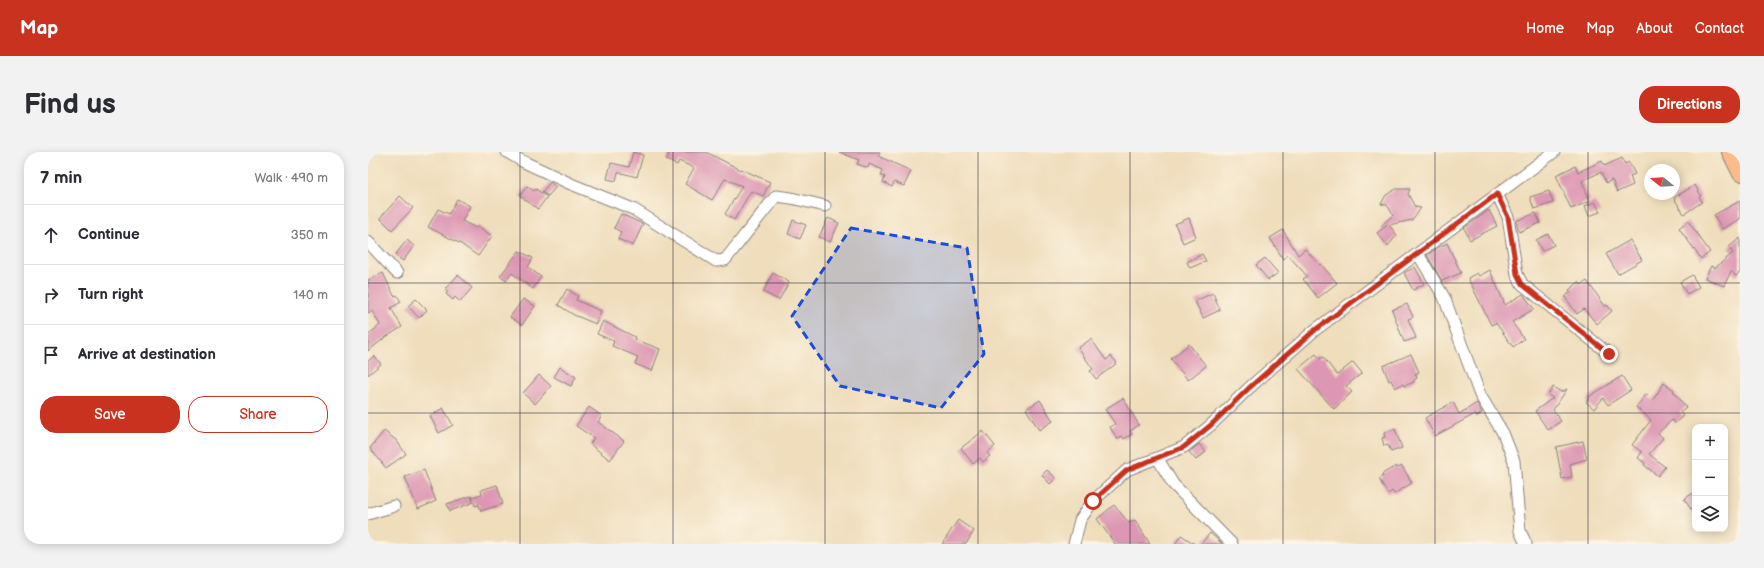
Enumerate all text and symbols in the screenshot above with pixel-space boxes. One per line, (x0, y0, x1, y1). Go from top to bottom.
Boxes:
text: Map (20, 17, 58, 40)
text: Home (1526, 20, 1564, 37)
text: Map (1586, 20, 1614, 37)
text: About (1636, 20, 1673, 37)
text: Contact (1695, 20, 1744, 37)
button: Directions (1639, 86, 1740, 123)
text: Find us (24, 88, 116, 121)
north arrow (1644, 164, 1680, 200)
text: 7 min (40, 168, 82, 188)
text: Walk · 490 m (254, 170, 328, 186)
icon: ahead (40, 224, 62, 246)
text: Continue (78, 225, 140, 244)
text: 350 m (291, 227, 328, 243)
icon: right (40, 284, 62, 306)
text: Turn right (78, 285, 143, 304)
text: 140 m (293, 287, 328, 303)
icon: arrive (40, 344, 62, 366)
text: Arrive at destination (78, 345, 216, 364)
route end (1600, 345, 1618, 363)
button: Save (40, 396, 180, 433)
button: Share (188, 396, 328, 433)
map controls (1692, 424, 1728, 532)
button: + (1692, 424, 1728, 460)
button: − (1692, 460, 1728, 496)
route start (1084, 492, 1102, 510)
button: layers (1692, 496, 1728, 532)

